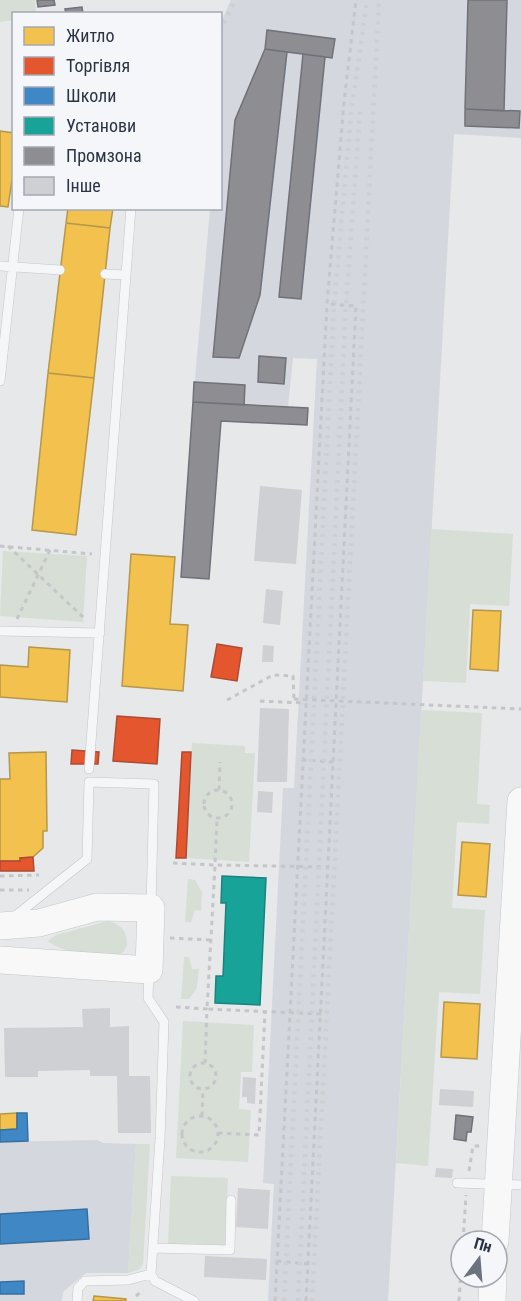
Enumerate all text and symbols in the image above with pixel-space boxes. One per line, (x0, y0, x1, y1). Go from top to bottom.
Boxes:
legend (12, 12, 222, 210)
text: Житло (66, 25, 115, 46)
text: Торгівля (66, 55, 130, 76)
text: Школи (66, 85, 116, 106)
text: Установи (66, 115, 136, 136)
text: Промзона (66, 145, 142, 166)
text: Інше (66, 175, 101, 196)
north arrow (449, 1229, 509, 1289)
text: Пн (472, 1233, 494, 1257)

